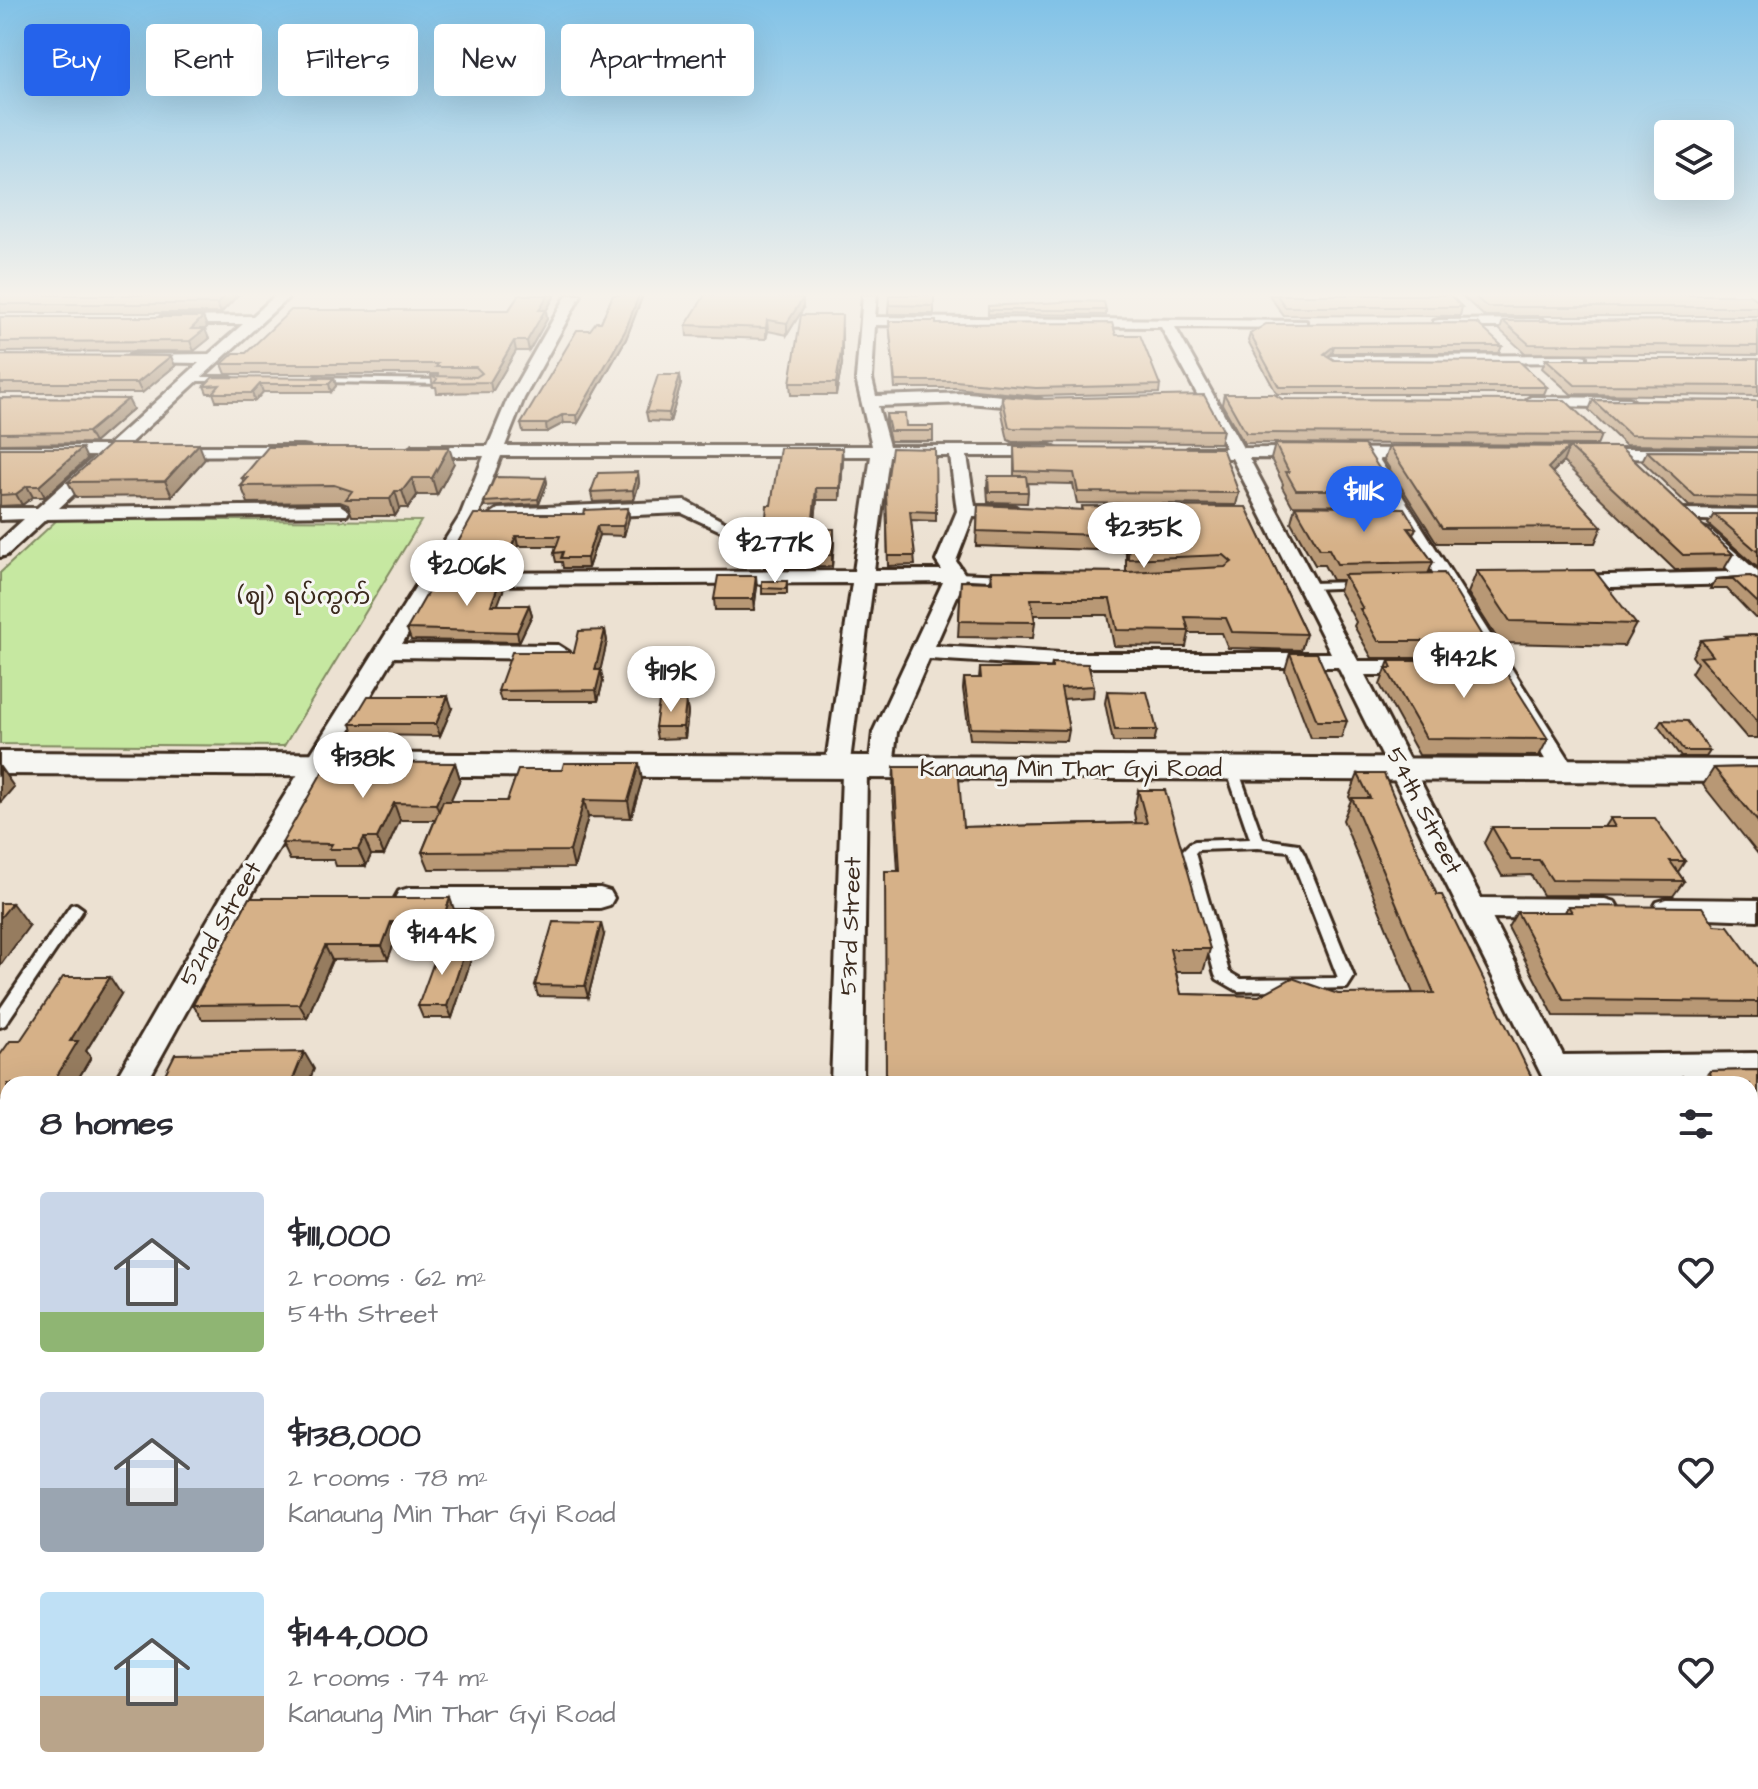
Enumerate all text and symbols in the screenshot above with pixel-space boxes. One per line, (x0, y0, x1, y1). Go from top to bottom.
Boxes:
chip: Buy (24, 24, 130, 96)
chip: Rent (146, 24, 262, 96)
chip: Filters (278, 24, 418, 96)
chip: New (434, 24, 545, 96)
chip: Apartment (561, 24, 754, 96)
map controls (1654, 120, 1734, 200)
button: layers (1654, 120, 1734, 200)
pin: $111K (1308, 466, 1420, 534)
text: $111K (1344, 474, 1384, 510)
pin: $235K (1088, 502, 1200, 570)
text: $235K (1106, 510, 1182, 546)
pin: $277K (719, 517, 831, 585)
text: $277K (736, 525, 814, 561)
pin: $206K (411, 540, 523, 608)
text: $206K (428, 548, 506, 584)
district label: (ဈ) ရပ်ကွက် (238, 580, 370, 615)
pin: $142K (1408, 632, 1520, 700)
text: $142K (1431, 640, 1497, 676)
pin: $119K (615, 646, 727, 714)
text: $119K (645, 654, 697, 690)
pin: $138K (307, 732, 419, 800)
text: $138K (331, 740, 395, 776)
street label: 54th Street (1377, 742, 1471, 881)
street label: Kanaung Min Thar Gyi Road (920, 752, 1222, 787)
street label: 52nd Street (172, 855, 271, 993)
street label: 53rd Street (832, 856, 870, 996)
pin: $144K (386, 909, 498, 977)
text: $144K (408, 917, 476, 953)
text: 8 homes (40, 1100, 174, 1148)
icon: filters (1674, 1102, 1718, 1146)
text: $111,000 (288, 1212, 390, 1260)
icon: home (104, 1224, 200, 1320)
icon: heart (1674, 1250, 1718, 1294)
text: 2 rooms · 62 m² (288, 1260, 486, 1296)
text: 54th Street (288, 1296, 438, 1332)
text: $138,000 (288, 1412, 421, 1460)
icon: home (104, 1424, 200, 1520)
icon: heart (1674, 1450, 1718, 1494)
text: 2 rooms · 78 m² (288, 1460, 488, 1496)
text: Kanaung Min Thar Gyi Road (288, 1496, 615, 1532)
text: $144,000 (288, 1612, 428, 1660)
icon: home (104, 1624, 200, 1720)
icon: heart (1674, 1650, 1718, 1694)
text: 2 rooms · 74 m² (288, 1660, 489, 1696)
text: Kanaung Min Thar Gyi Road (288, 1696, 615, 1732)

